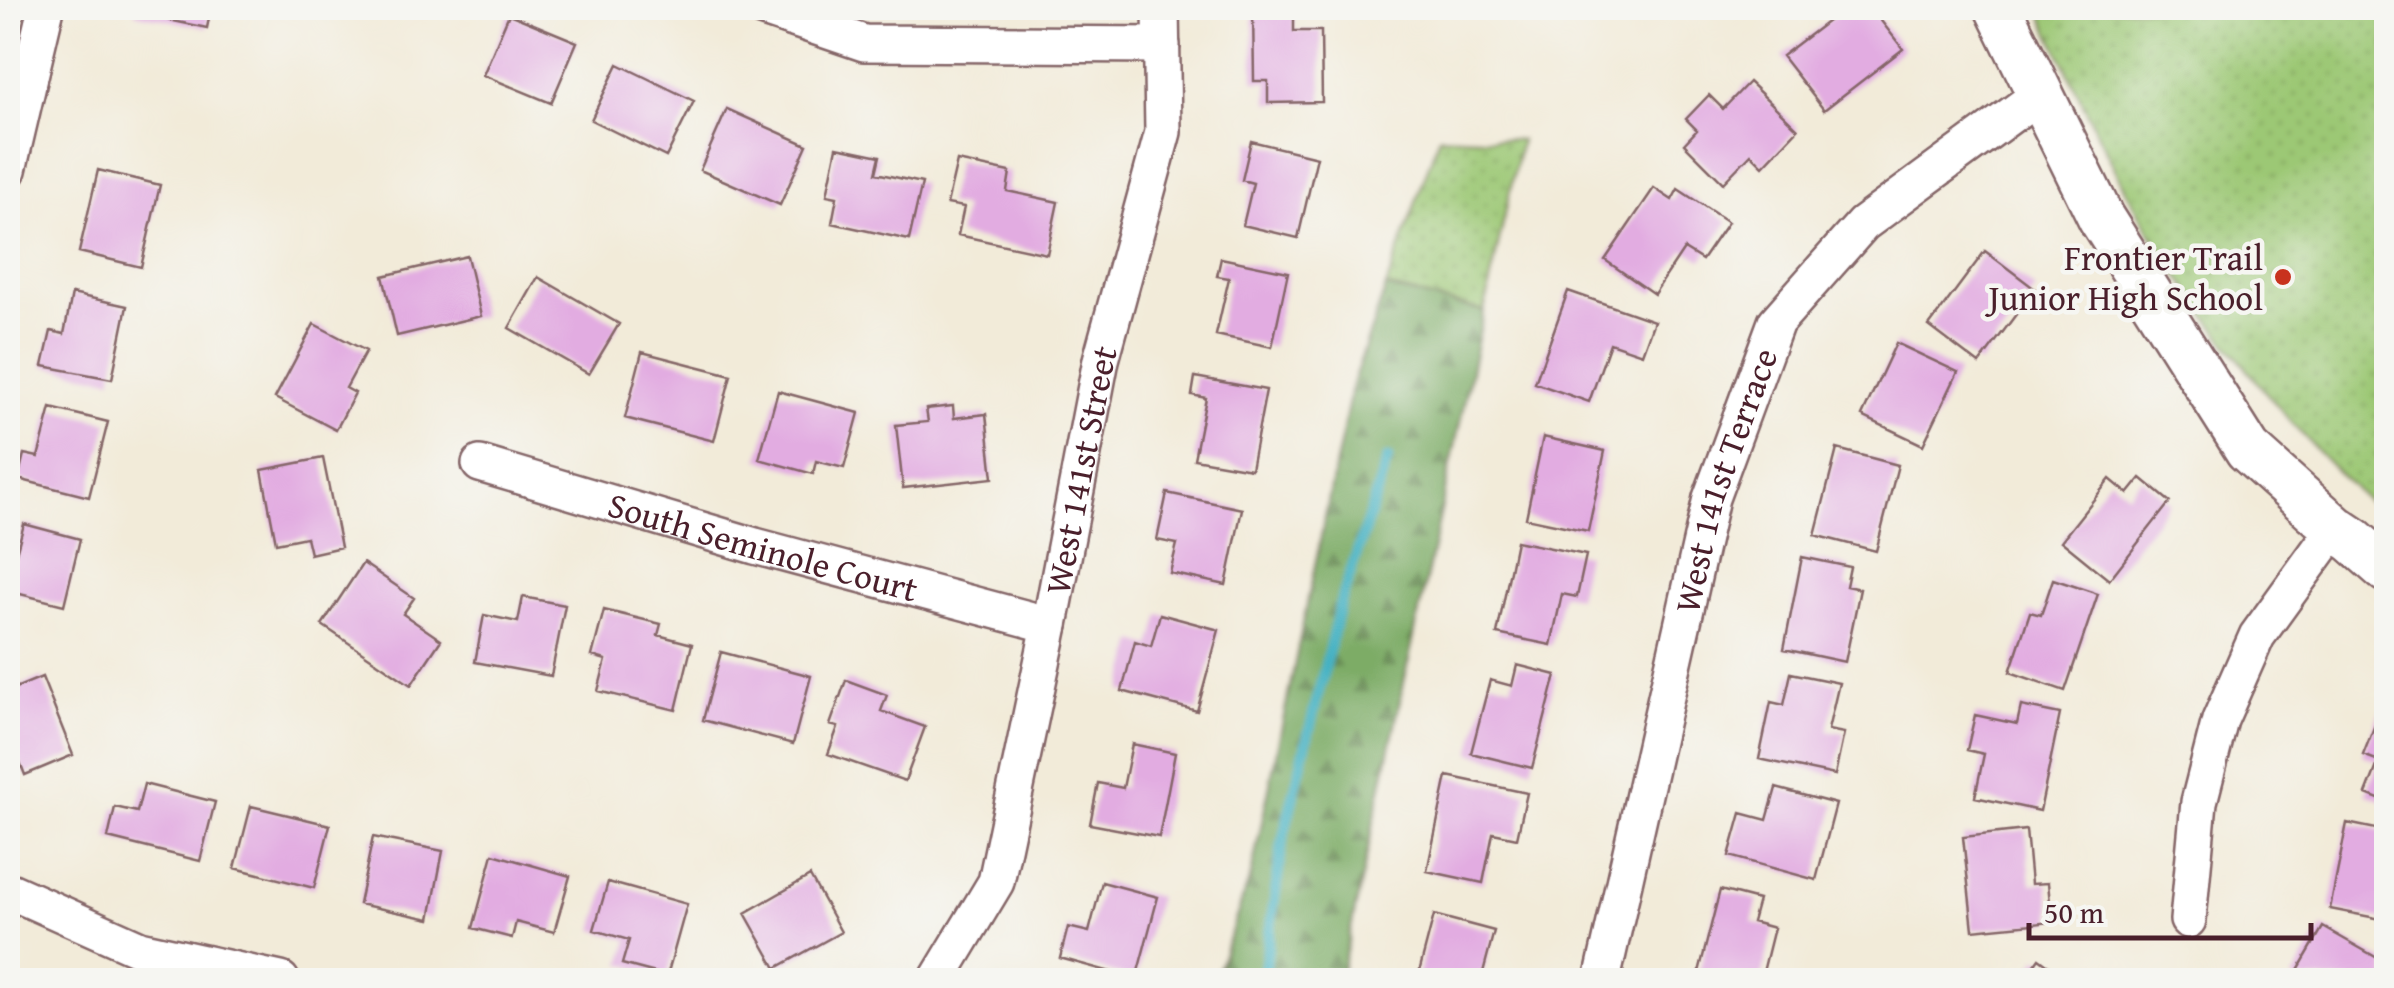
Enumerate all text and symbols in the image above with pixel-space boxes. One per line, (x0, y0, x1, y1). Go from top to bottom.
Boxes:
place label: Frontier Trail Junior High School (1984, 232, 2263, 323)
marker: Frontier Trail Junior High School (2272, 266, 2294, 288)
street label: West 141st Street (1031, 340, 1129, 598)
street label: West 141st Terrace (1660, 341, 1790, 617)
street label: South Seminole Court (602, 478, 924, 614)
scale bar (2029, 878, 2312, 940)
text: 50 m (2044, 890, 2104, 934)

